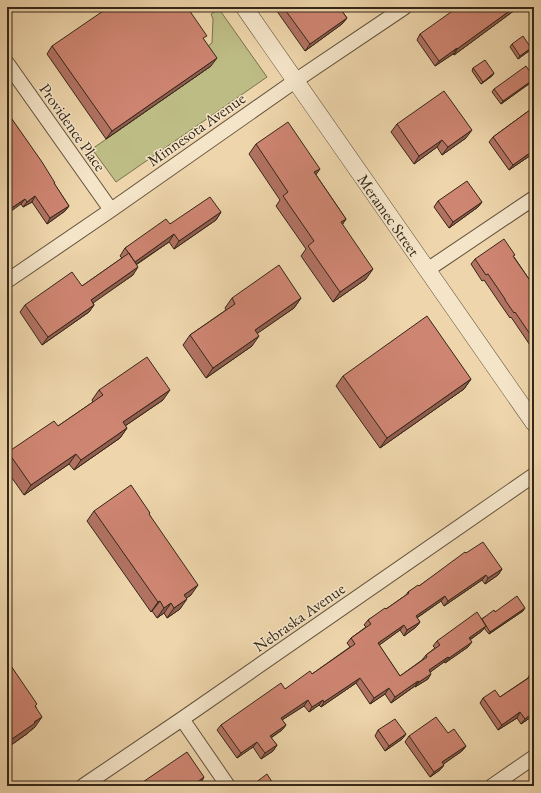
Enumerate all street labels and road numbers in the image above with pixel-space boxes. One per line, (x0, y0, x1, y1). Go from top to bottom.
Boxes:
street label: Providence Place (35, 79, 111, 175)
street label: Minnesota Avenue (143, 88, 249, 171)
street label: Meramec Street (353, 170, 425, 260)
street label: Nebraska Avenue (249, 578, 349, 657)

